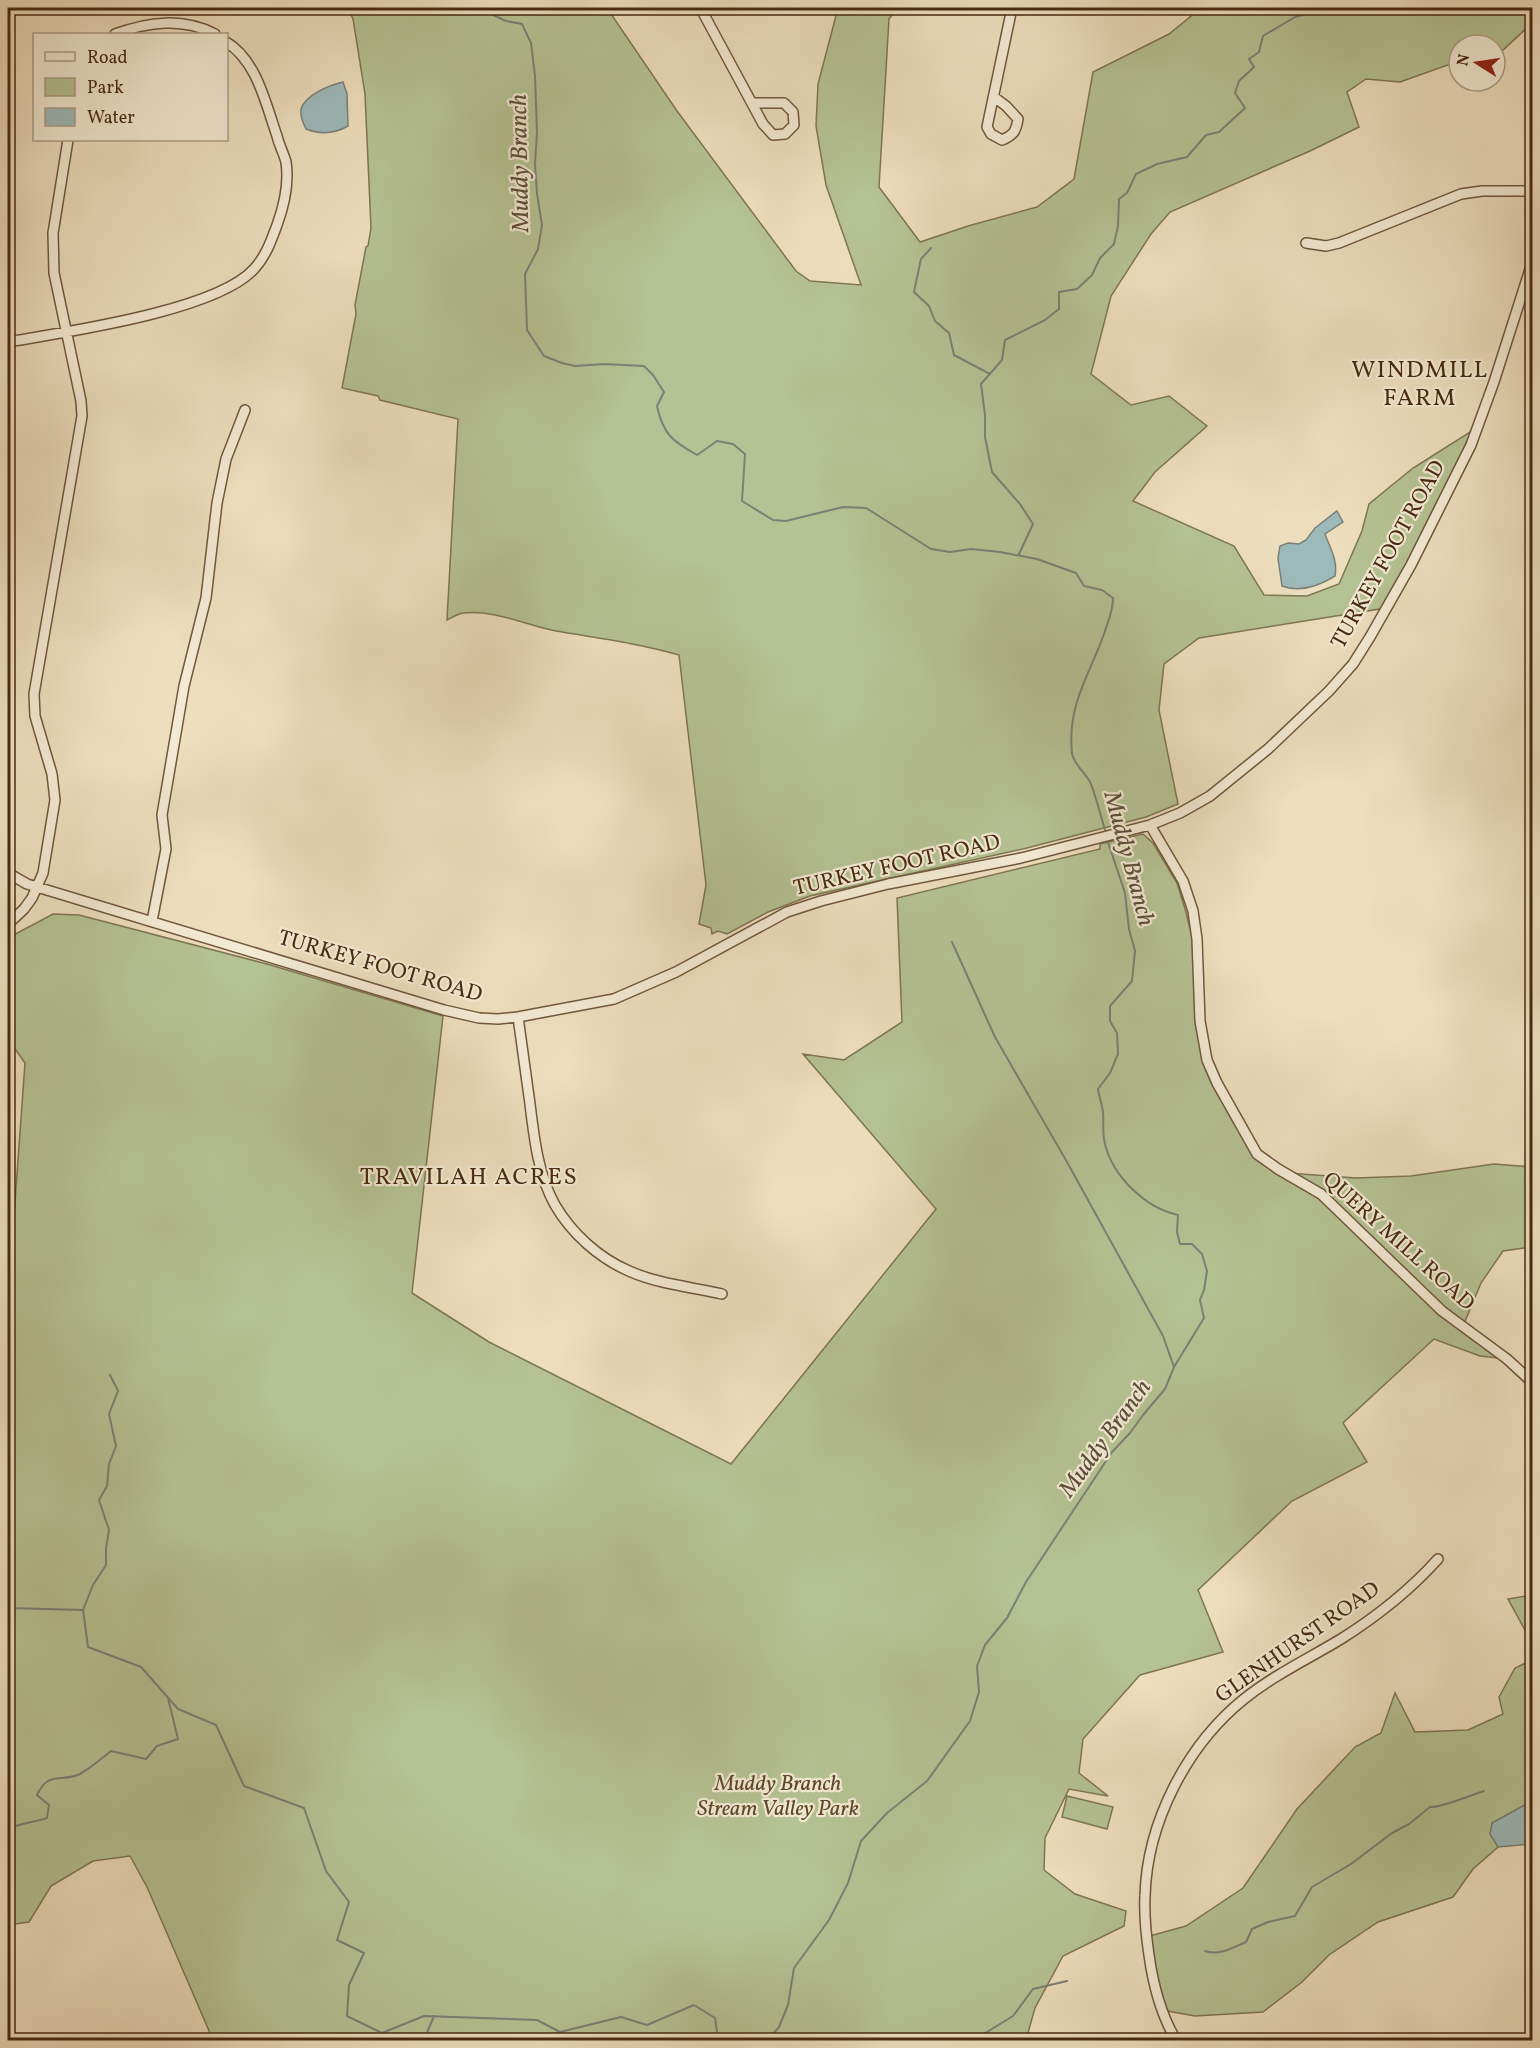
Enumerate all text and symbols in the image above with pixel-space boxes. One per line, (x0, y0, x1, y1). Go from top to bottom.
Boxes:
legend (33, 33, 228, 141)
north arrow (1447, 33, 1507, 93)
text: Road (87, 46, 128, 71)
text: N (1452, 52, 1476, 68)
text: Park (87, 76, 124, 101)
water label: Muddy Branch (503, 94, 539, 233)
text: Water (87, 106, 135, 131)
district label: WINDMILL FARM (1351, 354, 1489, 416)
street label: TURKEY FOOT ROAD (1324, 455, 1454, 655)
water label: Muddy Branch (1093, 787, 1162, 930)
street label: TURKEY FOOT ROAD (791, 827, 1003, 905)
street label: TURKEY FOOT ROAD (274, 923, 486, 1011)
district label: TRAVILAH ACRES (360, 1161, 578, 1195)
street label: QUERY MILL ROAD (1315, 1165, 1481, 1319)
water label: Muddy Branch (1051, 1373, 1160, 1506)
street label: GLENHURST ROAD (1209, 1575, 1387, 1711)
park label: Muddy Branch Stream Valley Park (697, 1769, 859, 1825)

